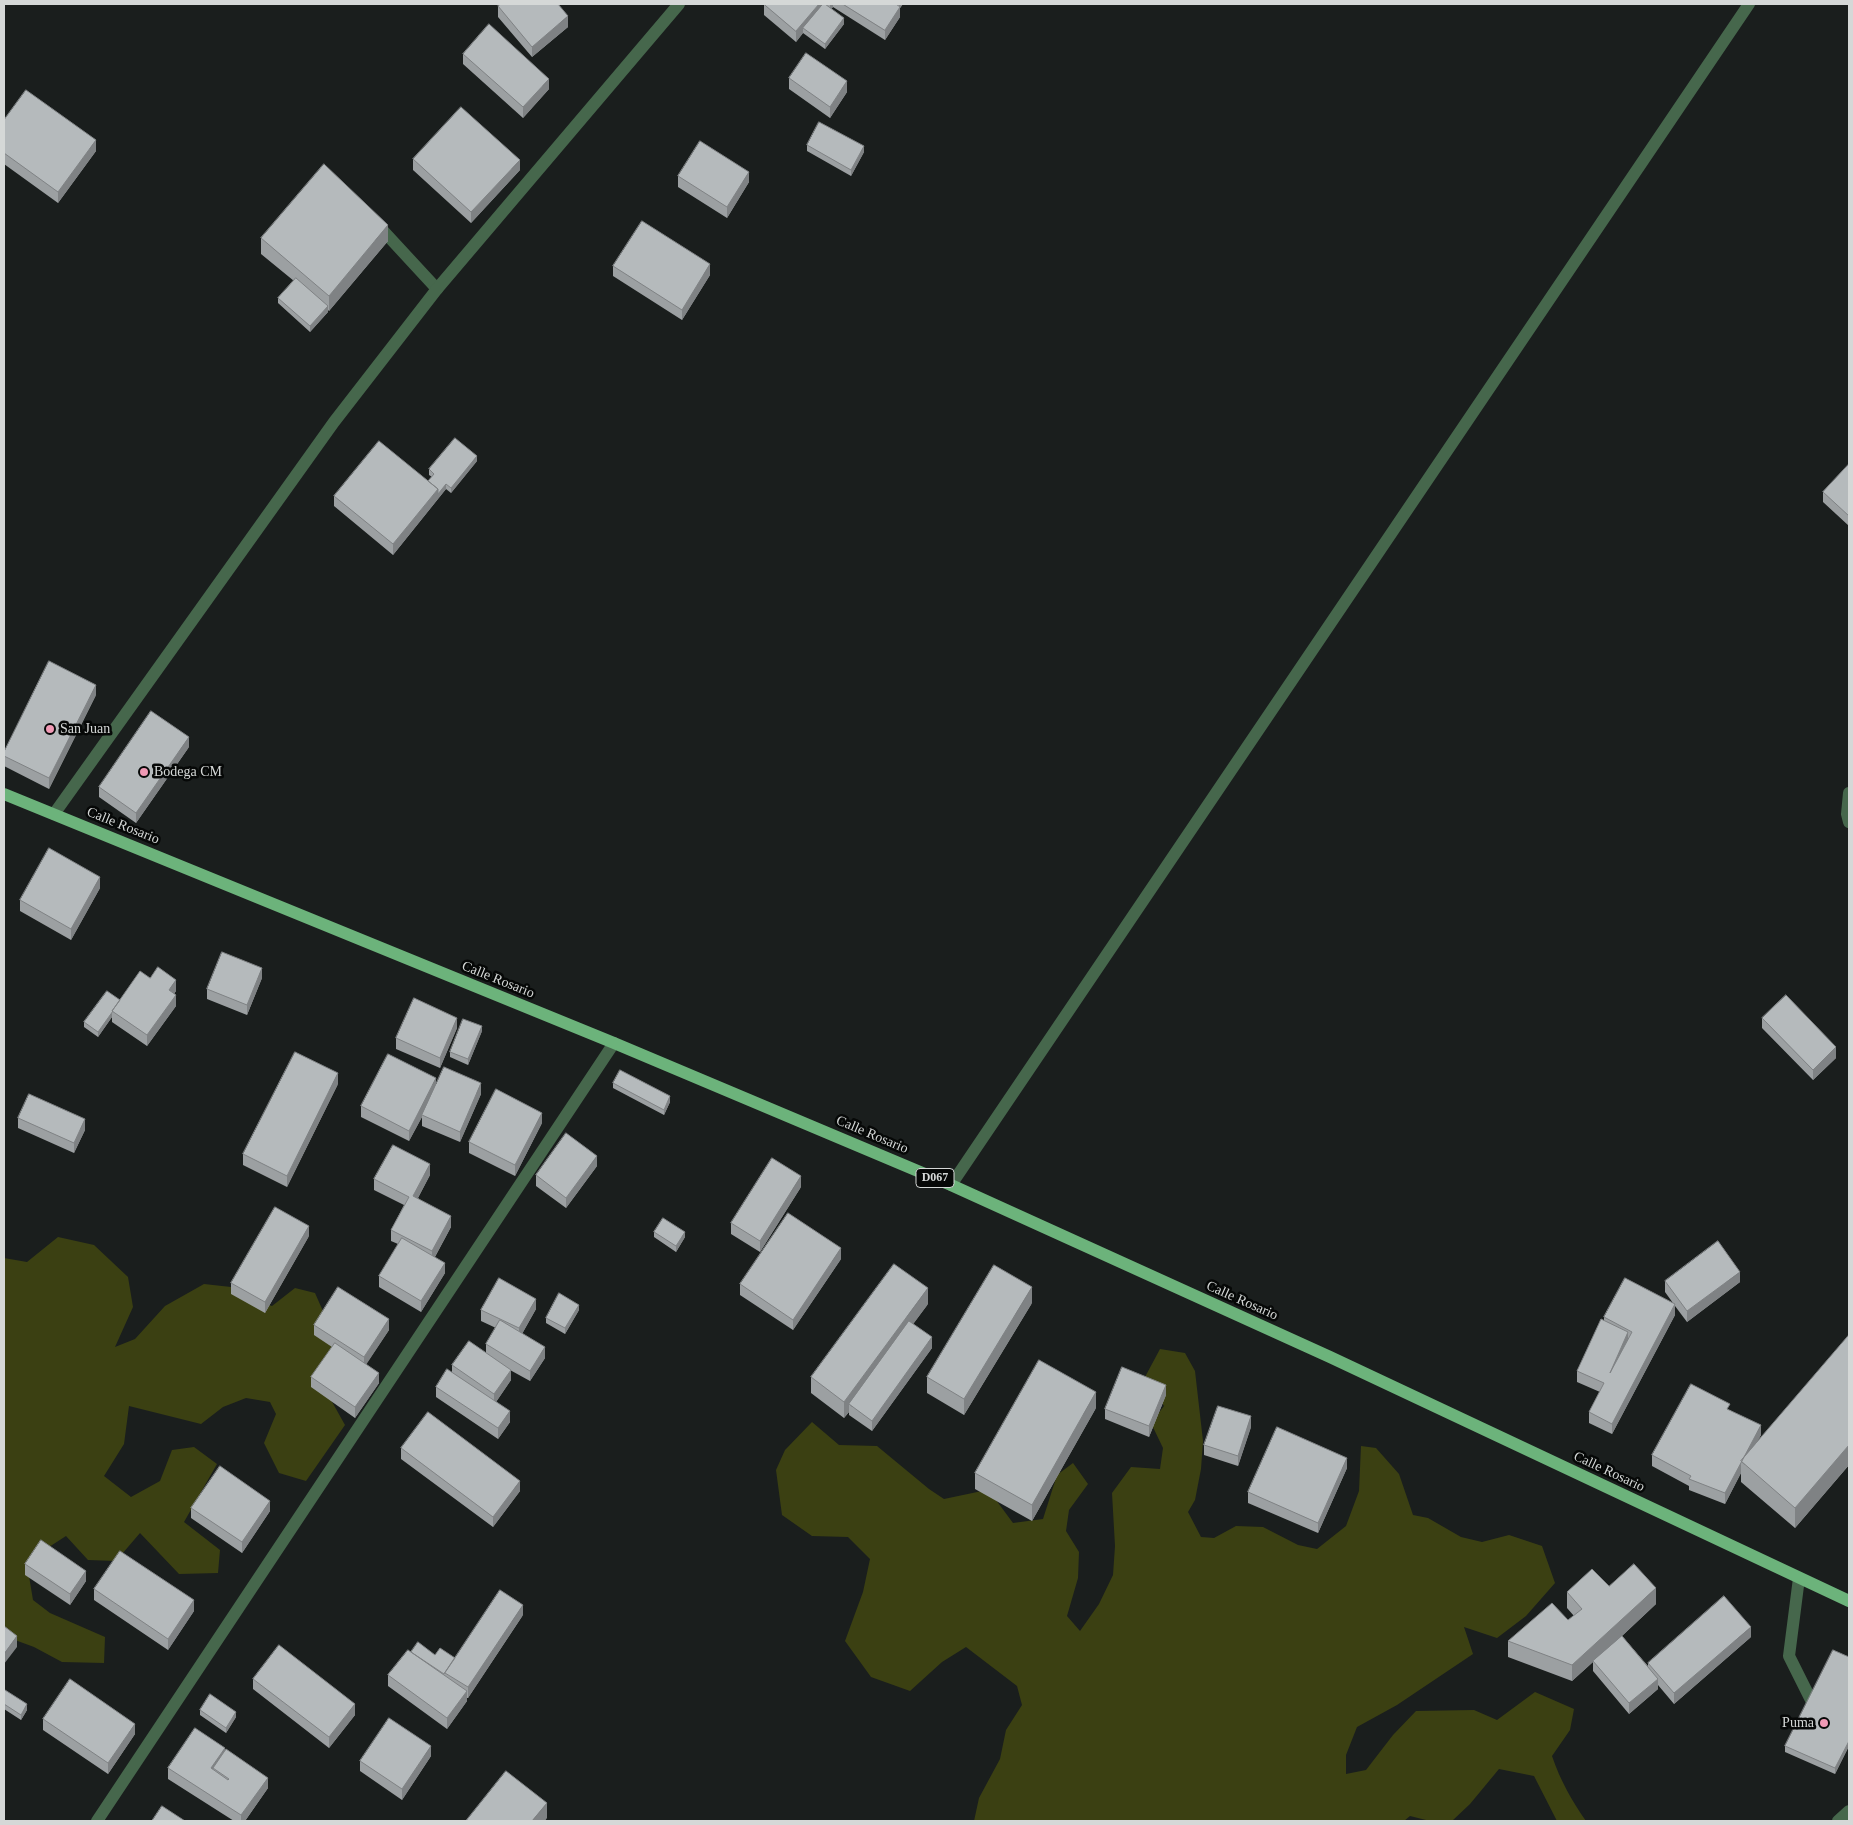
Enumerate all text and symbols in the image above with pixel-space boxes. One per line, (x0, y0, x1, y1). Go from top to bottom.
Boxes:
place label: San Juan (60, 721, 110, 737)
marker: San Juan (44, 723, 56, 735)
place label: Bodega CM (154, 764, 222, 780)
marker: Bodega CM (138, 766, 150, 778)
street label: Calle Rosario (84, 804, 162, 848)
street label: Calle Rosario (459, 958, 537, 1002)
street label: Calle Rosario (833, 1112, 911, 1158)
road number: D067 (916, 1168, 954, 1188)
street label: Calle Rosario (1204, 1278, 1280, 1324)
street label: Calle Rosario (1571, 1448, 1647, 1496)
place label: Puma (1782, 1715, 1814, 1731)
marker: Puma (1818, 1717, 1830, 1729)

